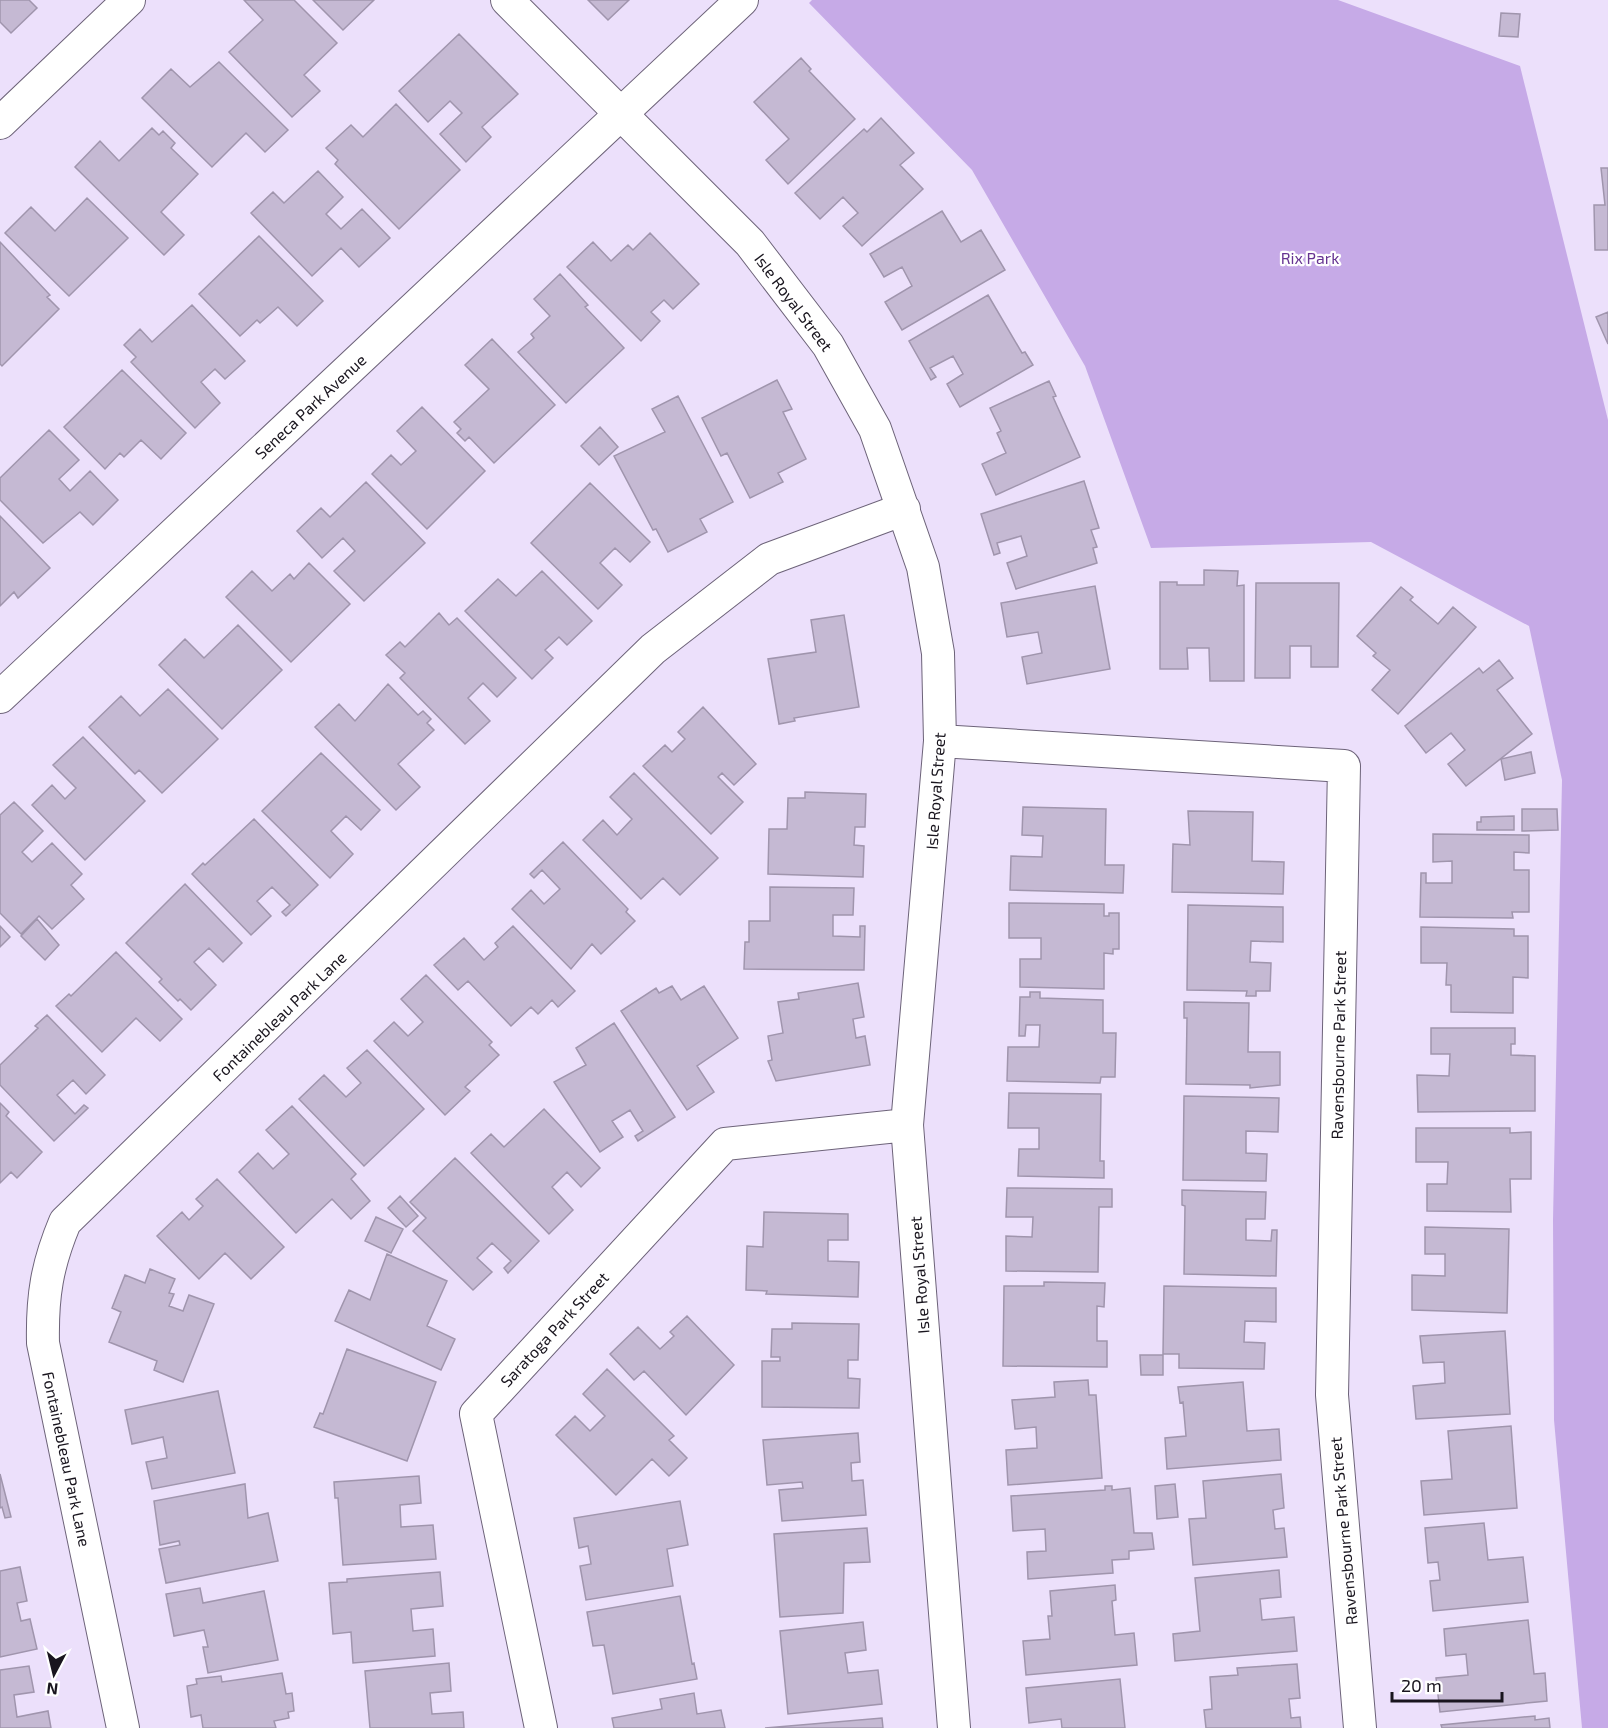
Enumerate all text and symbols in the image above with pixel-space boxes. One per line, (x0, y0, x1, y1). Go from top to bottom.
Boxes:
park label: Rix Park (1281, 248, 1339, 267)
street label: Isle Royal Street (751, 249, 837, 355)
street label: Seneca Park Avenue (250, 350, 370, 462)
street label: Isle Royal Street (921, 732, 949, 850)
street label: Fontainebleau Park Lane (208, 947, 350, 1085)
street label: Ravensbourne Park Street (1327, 950, 1349, 1140)
street label: Isle Royal Street (905, 1216, 933, 1334)
street label: Saratoga Park Street (496, 1268, 612, 1390)
street label: Fontainebleau Park Lane (39, 1370, 95, 1548)
street label: Ravensbourne Park Street (1325, 1436, 1361, 1626)
north arrow (24, 1644, 84, 1704)
scale bar (1392, 1665, 1502, 1703)
text: 20 m (1401, 1674, 1442, 1696)
text: N (45, 1679, 59, 1700)

